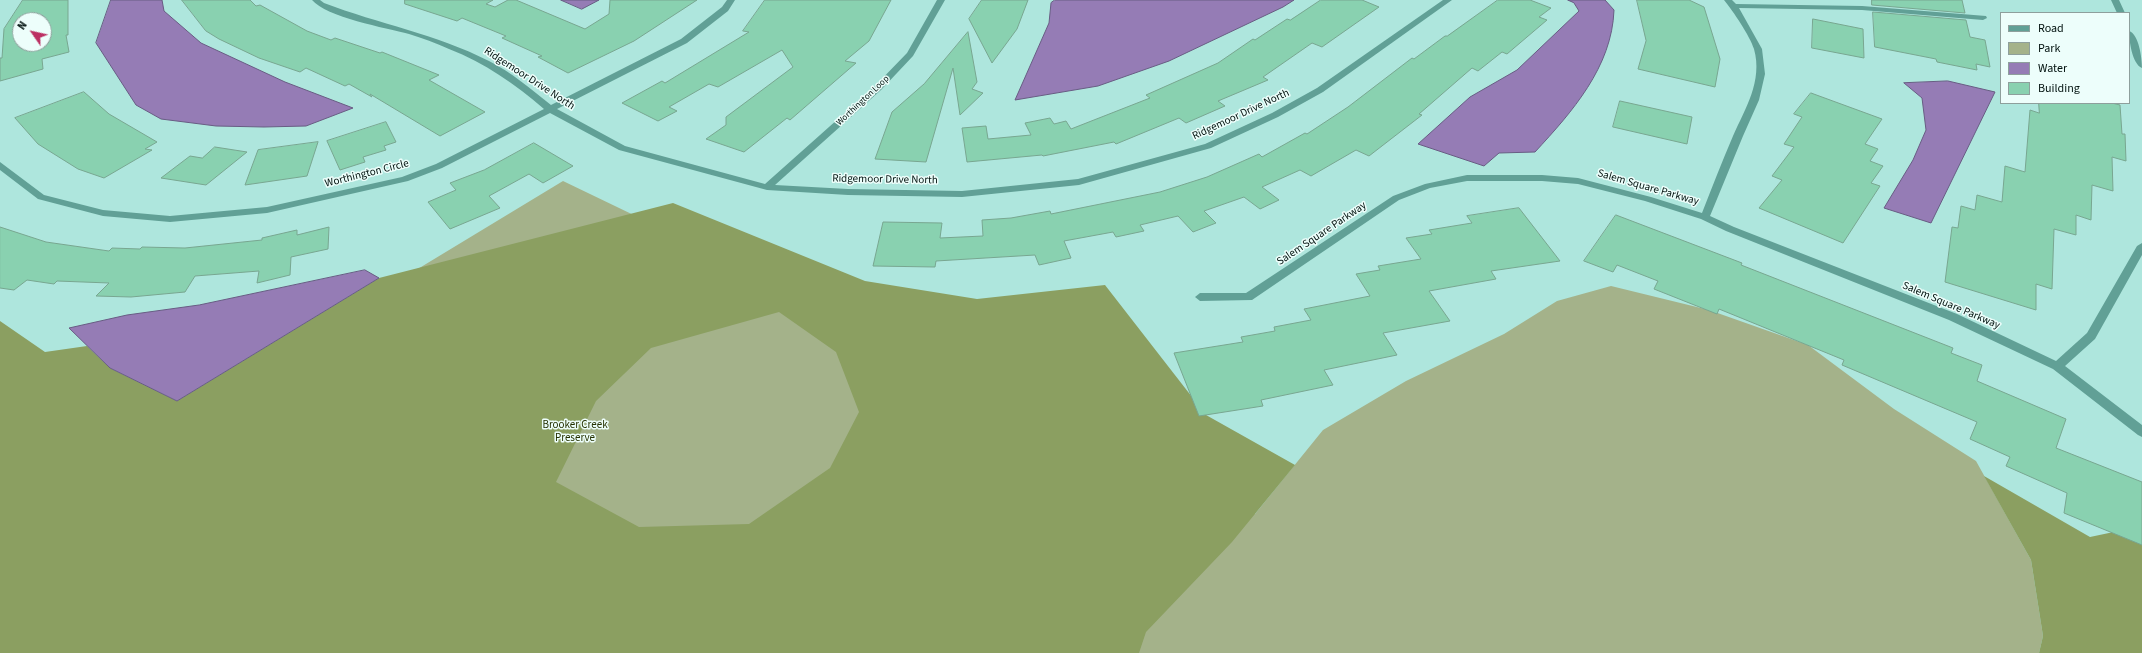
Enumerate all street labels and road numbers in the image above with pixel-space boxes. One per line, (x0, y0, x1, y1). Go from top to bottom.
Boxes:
street label: Ridgemoor Drive North (481, 45, 577, 113)
street label: Worthington Loop (834, 74, 892, 128)
street label: Ridgemoor Drive North (1190, 87, 1292, 143)
street label: Worthington Circle (324, 157, 410, 191)
street label: Salem Square Parkway (1596, 167, 1700, 209)
street label: Ridgemoor Drive North (832, 172, 938, 188)
street label: Salem Square Parkway (1275, 199, 1369, 269)
street label: Salem Square Parkway (1900, 279, 2002, 333)

